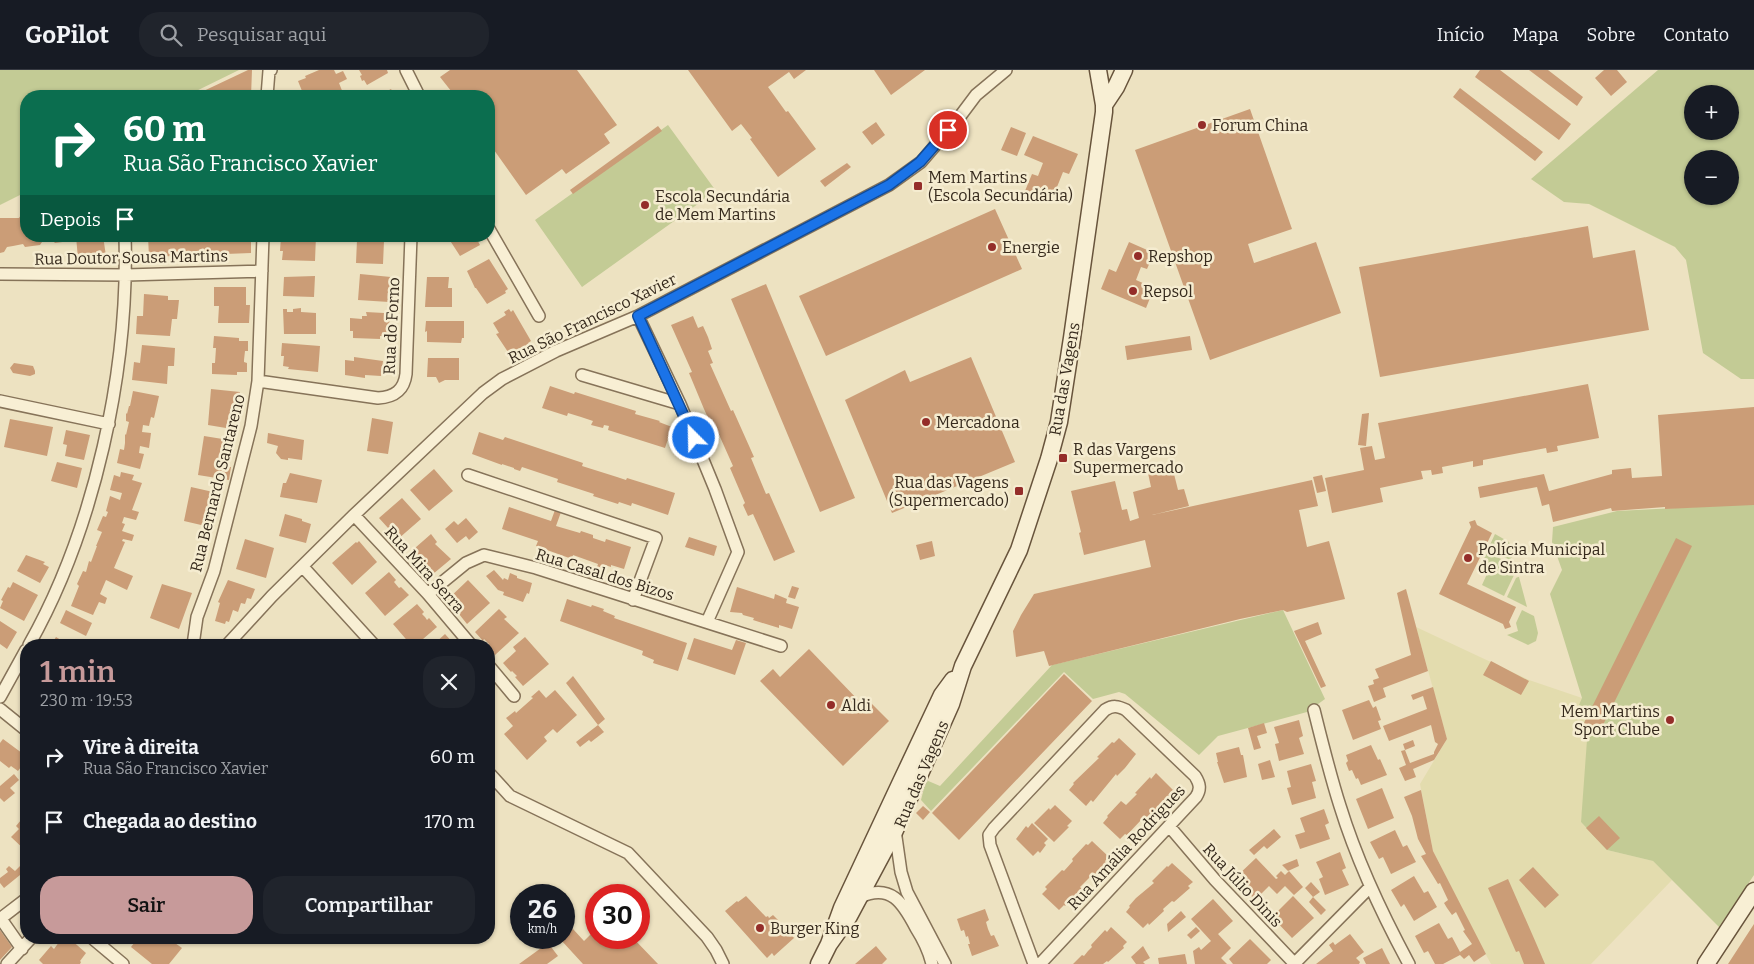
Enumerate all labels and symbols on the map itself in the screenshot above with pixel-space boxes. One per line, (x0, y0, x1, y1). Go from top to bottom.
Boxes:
pin (927, 109, 969, 151)
place label: Forum China (1212, 116, 1309, 135)
marker: Forum China (1196, 119, 1208, 131)
place label: Mem Martins (Escola Secundária) (928, 168, 1073, 205)
marker: Mem Martins (Escola Secundária) (912, 180, 924, 192)
place label: Escola Secundária de Mem Martins (655, 187, 790, 224)
marker: Escola Secundária de Mem Martins (639, 199, 651, 211)
place label: Energie (1002, 238, 1060, 257)
marker: Energie (986, 241, 998, 253)
street label: Rua Doutor Sousa Martins (34, 246, 228, 269)
place label: Repshop (1148, 247, 1213, 266)
marker: Repshop (1132, 250, 1144, 262)
street label: Rua São Francisco Xavier (505, 269, 680, 368)
street label: Rua do Forno (379, 277, 404, 375)
place label: Repsol (1143, 282, 1193, 301)
marker: Repsol (1127, 285, 1139, 297)
street label: Rua das Vagens (1045, 321, 1084, 437)
street label: Rua Bernardo Santareno (186, 392, 249, 574)
position arrow (667, 411, 719, 463)
place label: Mercadona (936, 413, 1020, 432)
marker: Mercadona (920, 416, 932, 428)
place label: R das Vargens Supermercado (1073, 440, 1183, 477)
marker: R das Vargens Supermercado (1057, 452, 1069, 464)
place label: Rua das Vagens (Supermercado) (889, 473, 1009, 510)
marker: Rua das Vagens (Supermercado) (1013, 485, 1025, 497)
street label: Rua Mira Serra (381, 522, 469, 617)
place label: Polícia Municipal de Sintra (1478, 540, 1605, 577)
street label: Rua Casal dos Bizos (533, 544, 676, 605)
marker: Polícia Municipal de Sintra (1462, 552, 1474, 564)
place label: Aldi (841, 696, 871, 715)
marker: Aldi (825, 699, 837, 711)
place label: Mem Martins Sport Clube (1561, 702, 1660, 739)
marker: Mem Martins Sport Clube (1664, 714, 1676, 726)
street label: Rua das Vagens (890, 718, 953, 831)
street label: Rua Amália Rodrigues (1063, 781, 1189, 914)
street label: Rua Júlio Dinis (1199, 840, 1286, 931)
speed limit sign: 30 (585, 884, 650, 949)
place label: Burger King (770, 919, 859, 938)
marker: Burger King (754, 922, 766, 934)

